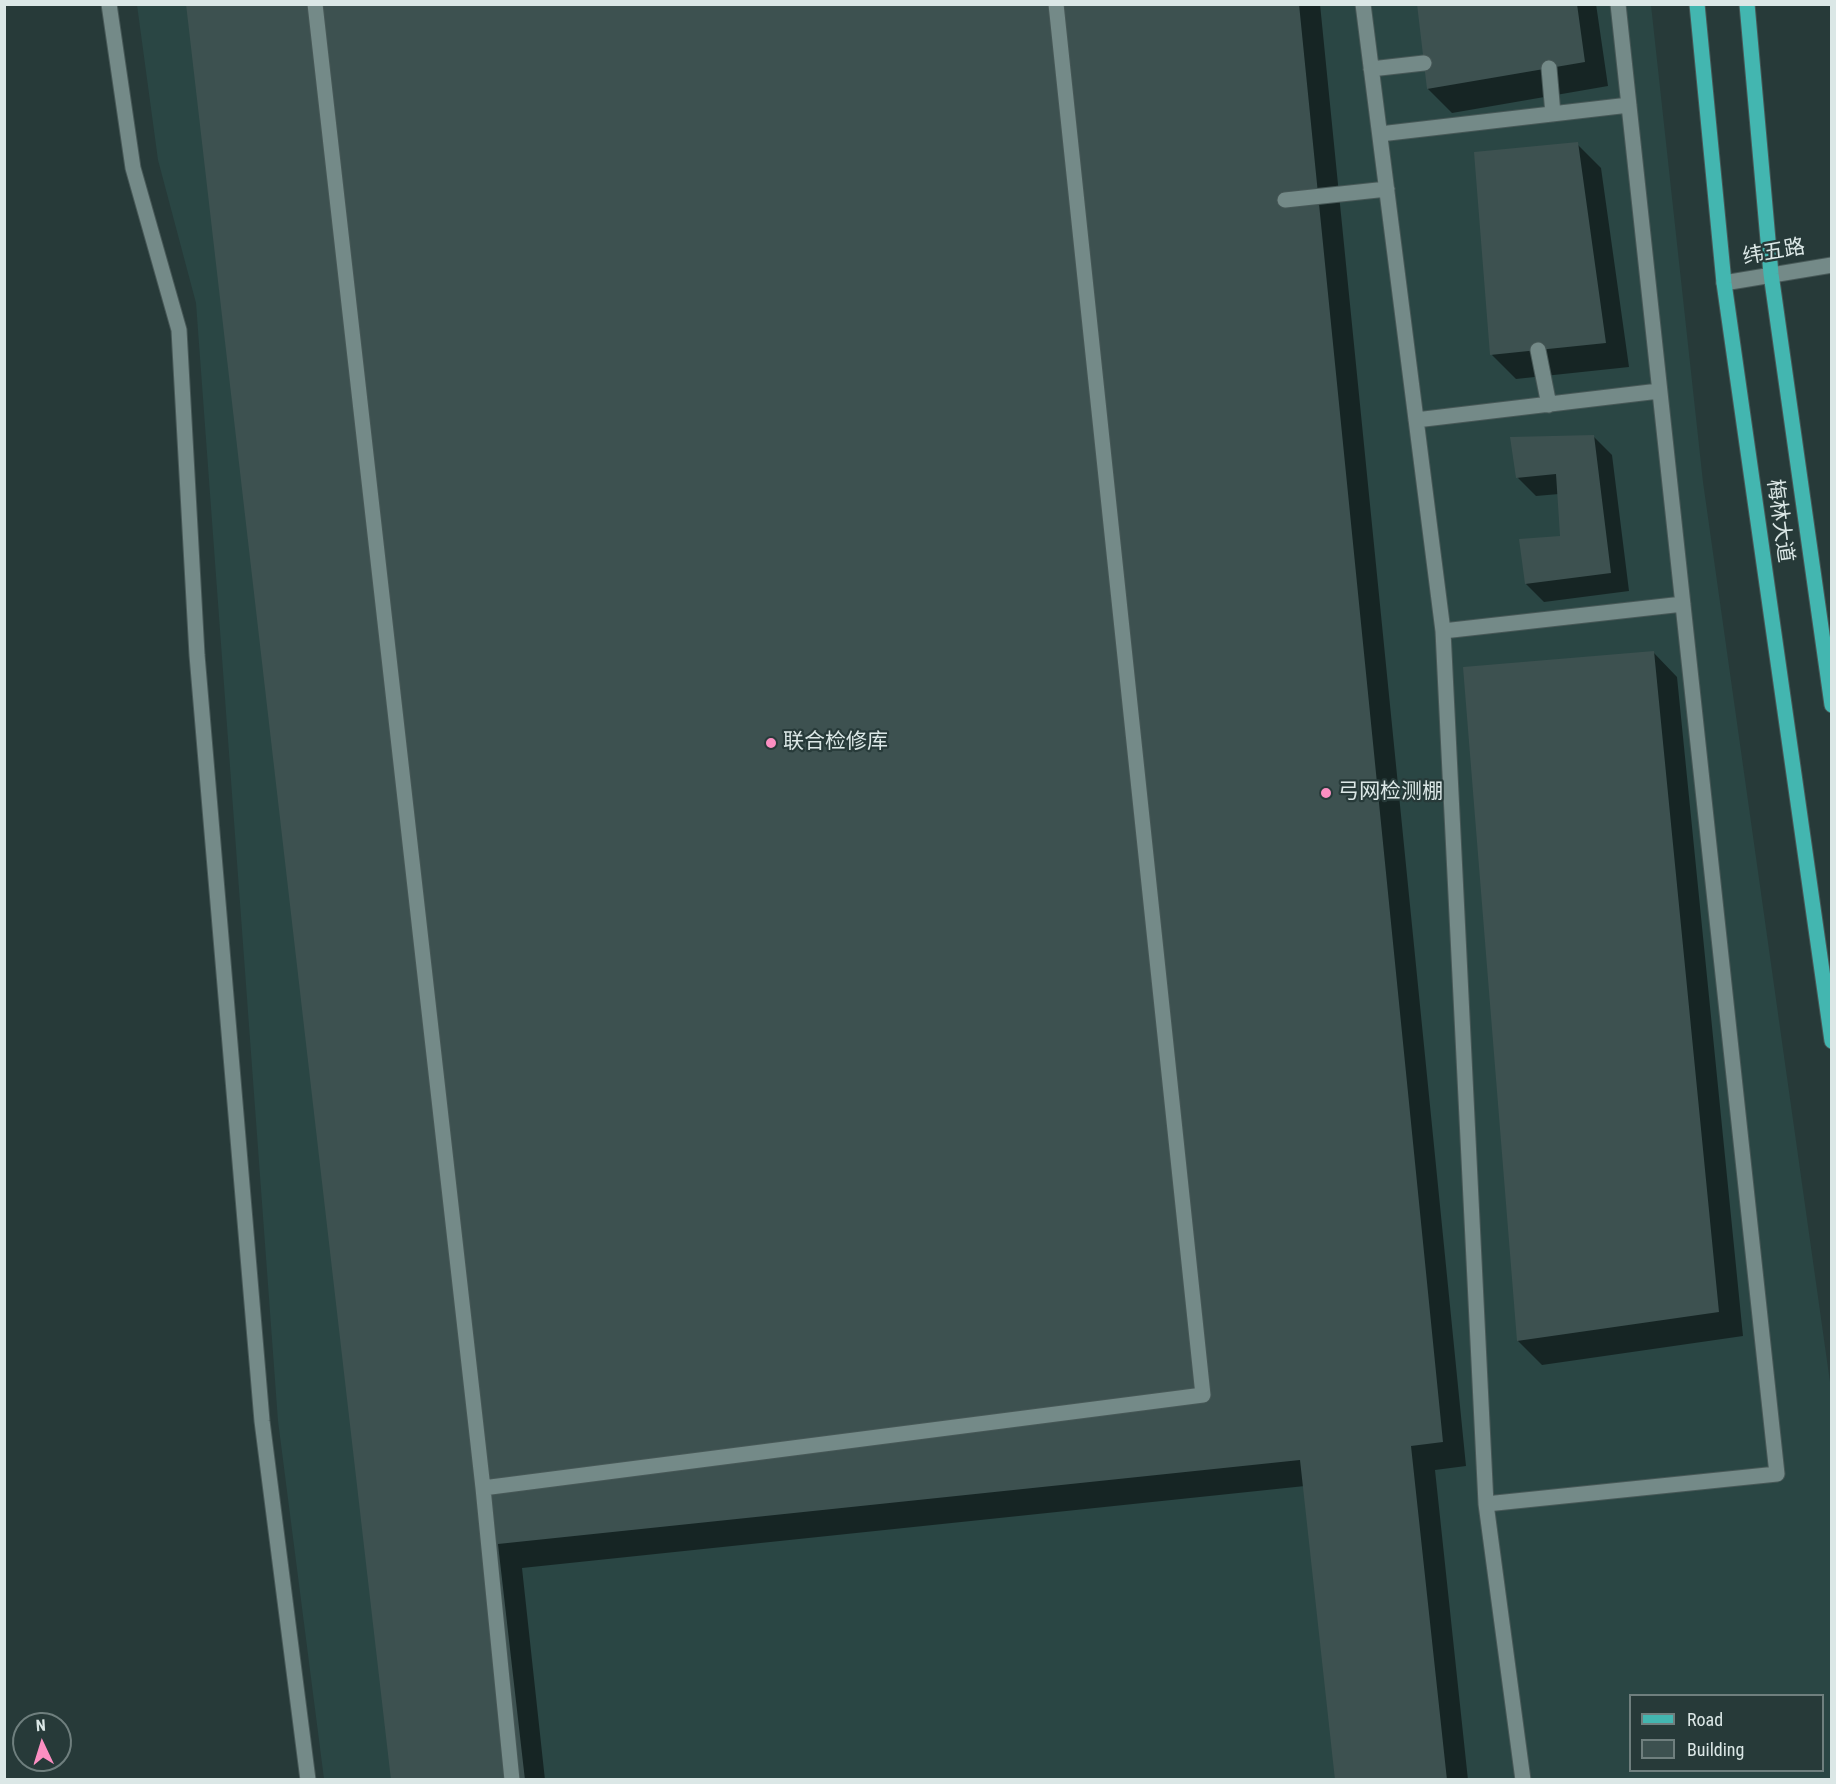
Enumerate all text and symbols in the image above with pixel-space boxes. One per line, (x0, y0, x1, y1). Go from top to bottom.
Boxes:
street label: 纬五路 (1741, 235, 1807, 271)
street label: 梅林大道 (1761, 478, 1797, 564)
place label: 联合检修库 (783, 730, 888, 756)
marker: 联合检修库 (764, 736, 778, 750)
place label: 弓网检测棚 (1338, 780, 1443, 806)
marker: 弓网检测棚 (1319, 786, 1333, 800)
legend (1629, 1694, 1824, 1772)
text: Road (1687, 1709, 1723, 1730)
north arrow (12, 1712, 72, 1772)
text: N (35, 1716, 46, 1735)
text: Building (1687, 1739, 1744, 1760)

